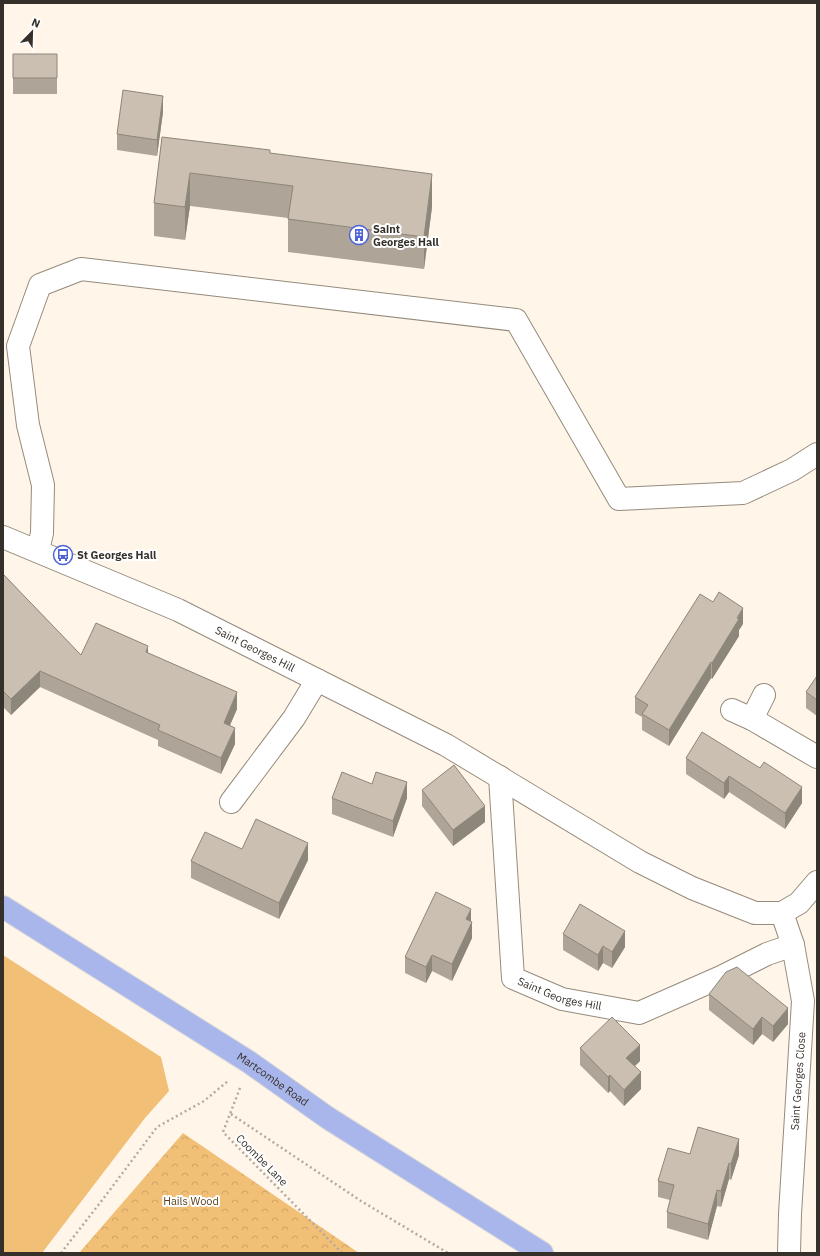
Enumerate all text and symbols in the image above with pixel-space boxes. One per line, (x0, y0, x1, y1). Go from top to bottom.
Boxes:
north arrow (12, 12, 52, 52)
text: N (30, 15, 42, 31)
place label: Saint Georges Hall (373, 222, 439, 249)
building icon: Saint Georges Hall (348, 224, 370, 246)
bus stop icon: St Georges Hall (52, 544, 74, 566)
place label: St Georges Hall (77, 548, 157, 562)
street label: Saint Georges Hill (213, 623, 297, 675)
street label: Saint Georges Hill (516, 974, 603, 1013)
street label: Saint Georges Close (788, 1031, 808, 1131)
street label: Martcombe Road (234, 1049, 311, 1109)
street label: Coombe Lane (233, 1131, 291, 1189)
park label: Hails Wood (163, 1194, 219, 1208)

